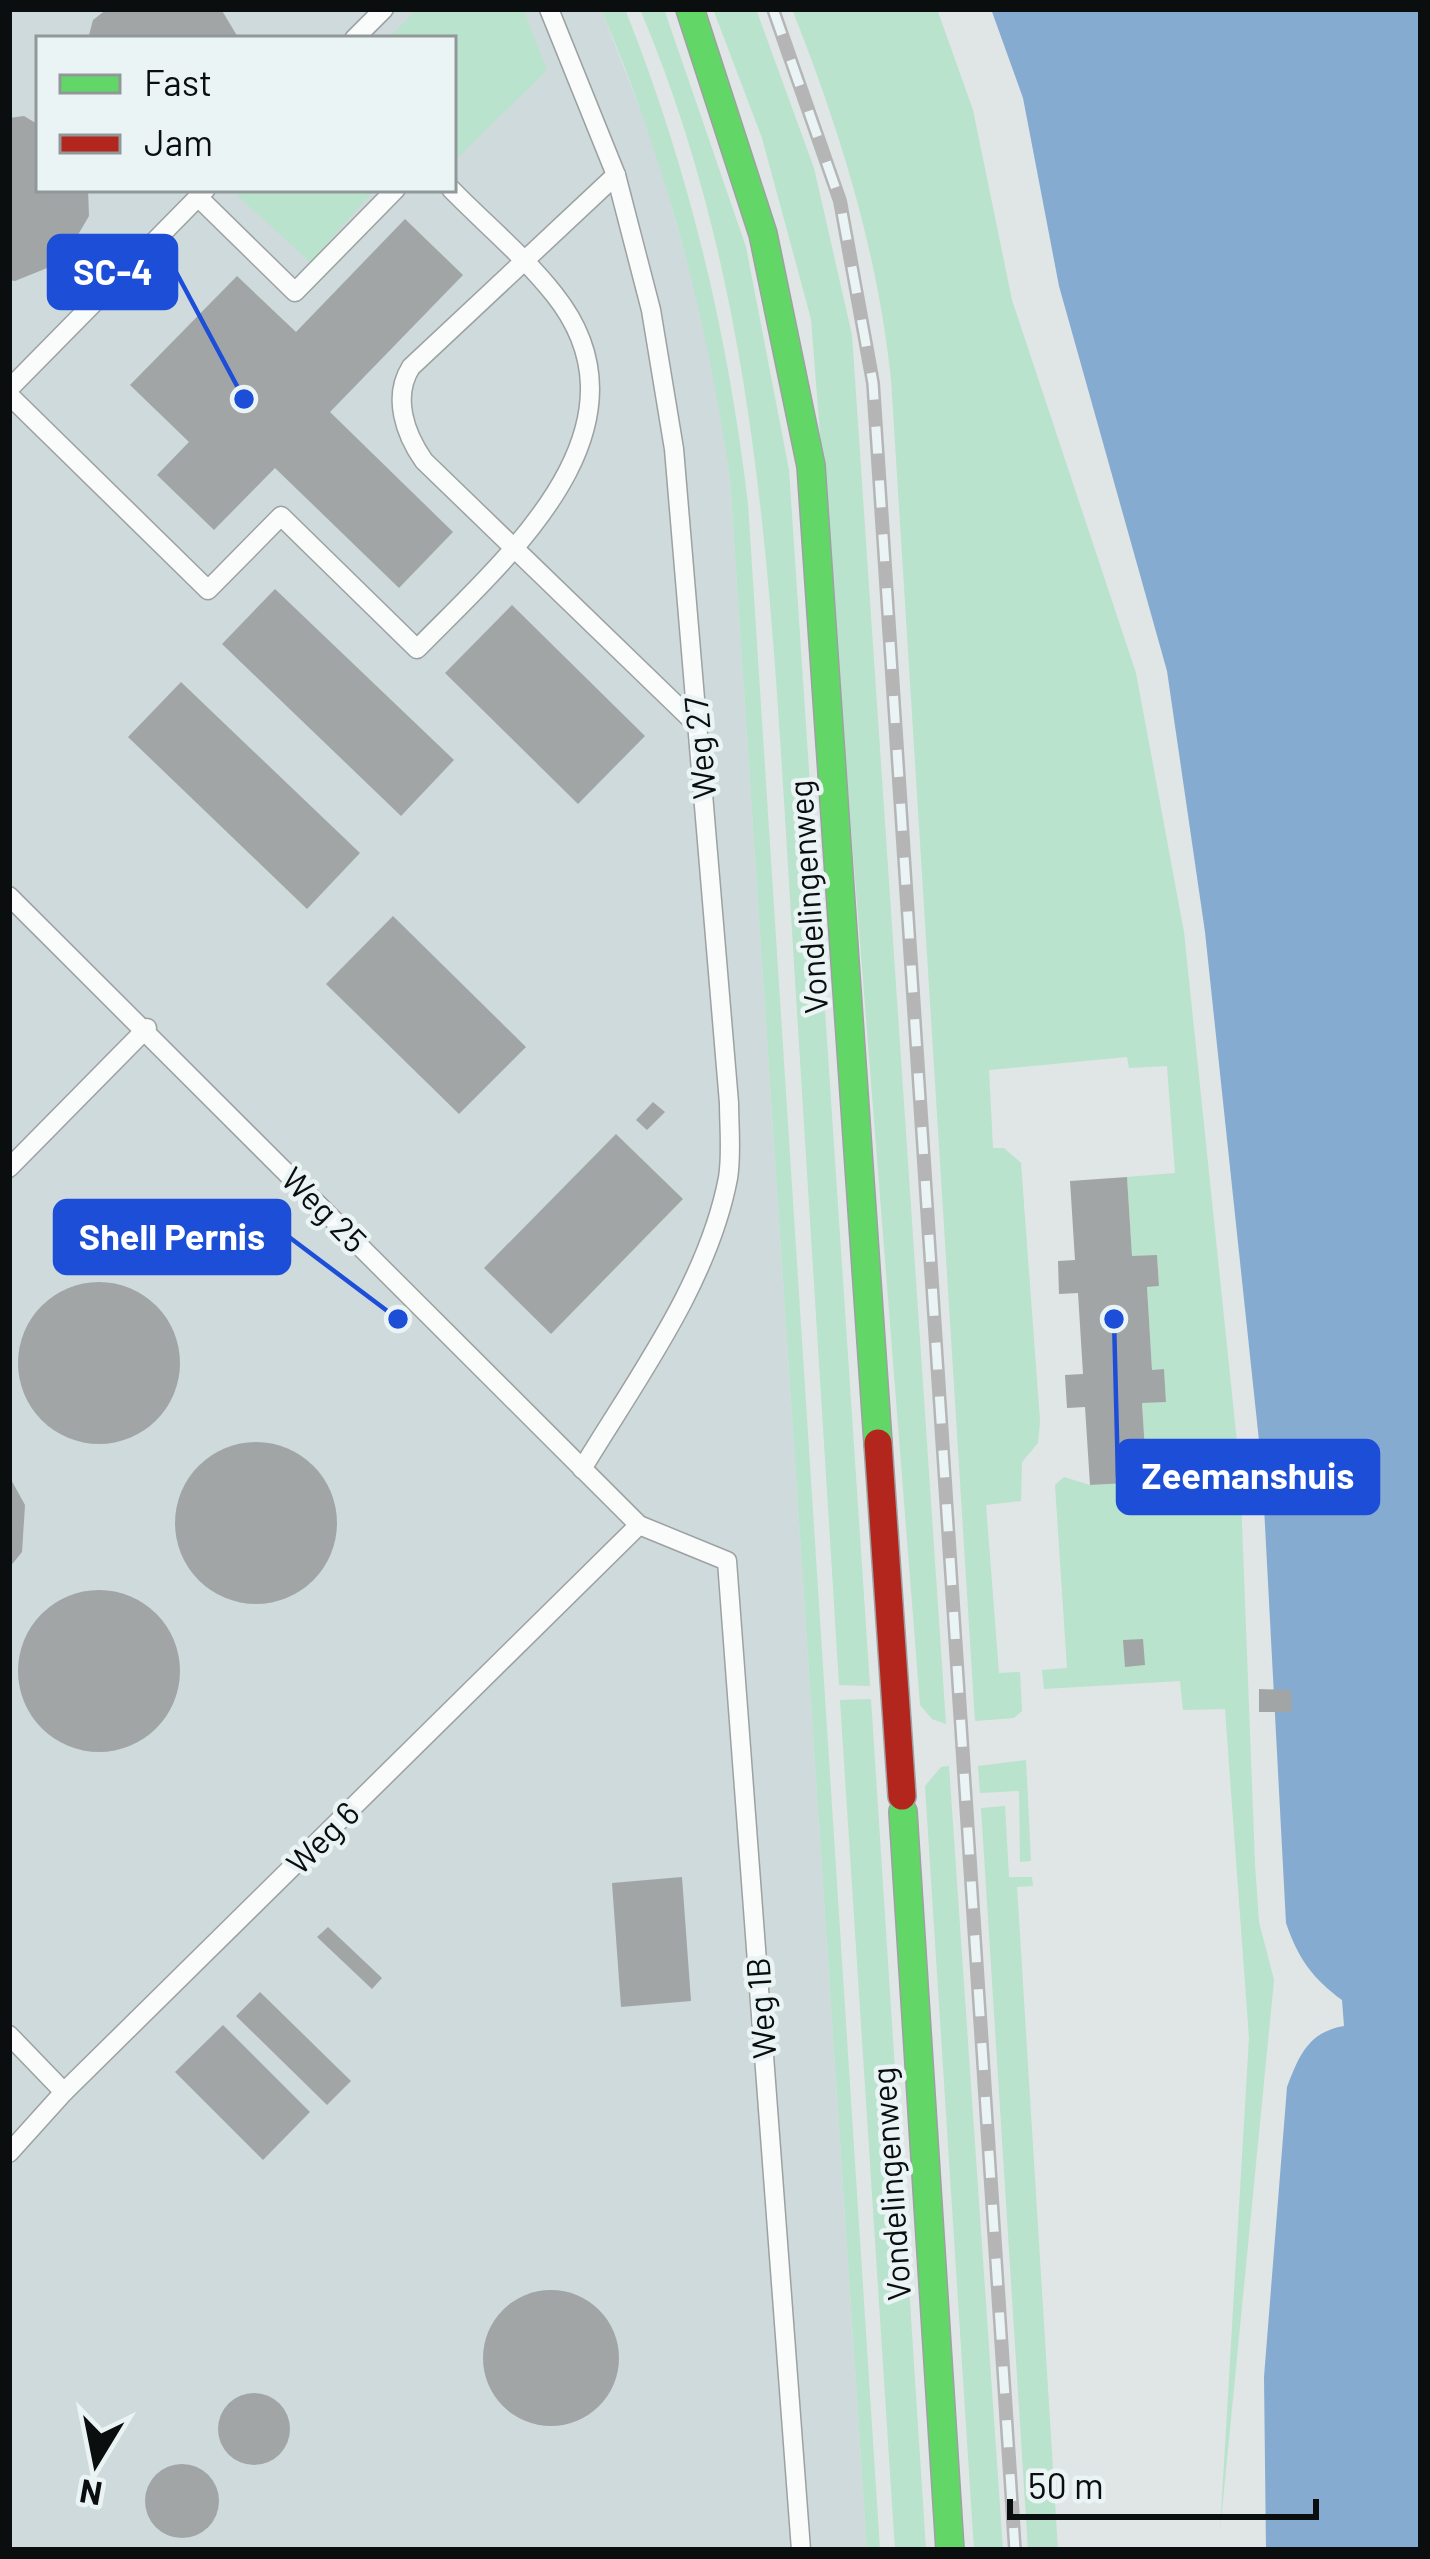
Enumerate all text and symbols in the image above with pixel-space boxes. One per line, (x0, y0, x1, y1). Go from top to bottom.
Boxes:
legend (36, 36, 456, 192)
text: Fast (144, 60, 212, 103)
text: Jam (144, 120, 213, 163)
callout: SC-4 (49, 236, 176, 308)
text: SC-4 (73, 249, 153, 292)
street label: Weg 27 (675, 695, 723, 801)
street label: Vondelingenweg (779, 779, 835, 1015)
street label: Weg 25 (274, 1158, 376, 1260)
callout: Shell Pernis (55, 1201, 289, 1273)
text: Shell Pernis (79, 1214, 265, 1257)
callout: Zeemanshuis (1118, 1441, 1378, 1513)
text: Zeemanshuis (1142, 1453, 1354, 1496)
street label: Weg 6 (277, 1792, 367, 1882)
street label: Weg 1B (737, 1956, 783, 2060)
street label: Vondelingenweg (862, 2066, 918, 2302)
north arrow (36, 2403, 156, 2523)
scale bar (1010, 2445, 1316, 2519)
text: 50 m (1028, 2463, 1104, 2506)
text: N (76, 2472, 105, 2515)

